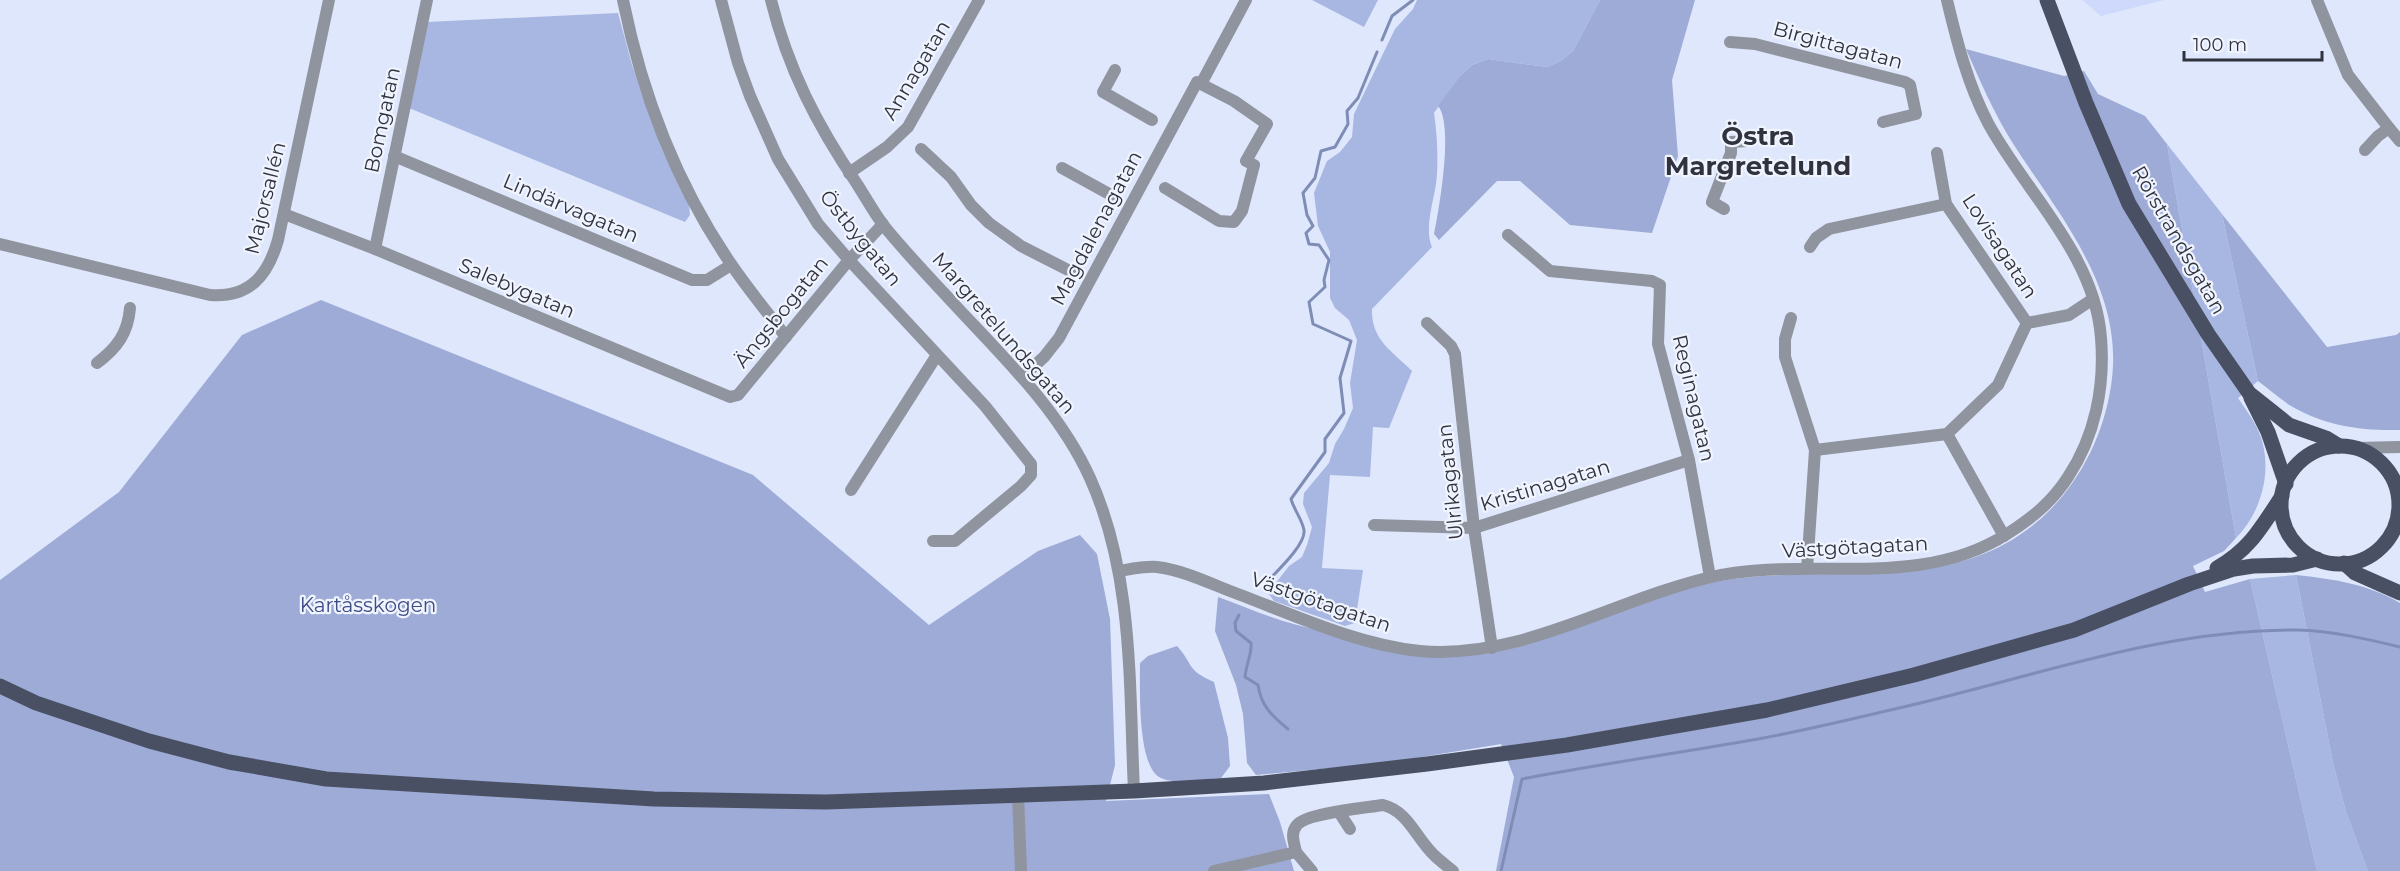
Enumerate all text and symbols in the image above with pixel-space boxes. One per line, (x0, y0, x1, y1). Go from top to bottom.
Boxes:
street label: Annagatan (877, 16, 955, 124)
street label: Birgittagatan (1771, 16, 1905, 74)
scale bar (2184, 24, 2322, 62)
text: 100 m (2193, 34, 2247, 56)
street label: Bomgatan (359, 65, 405, 175)
district label: Östra Margretelund (1665, 120, 1851, 182)
street label: Majorsallén (239, 139, 291, 257)
street label: Magdalenagatan (1045, 147, 1147, 309)
street label: Rörstrandsgatan (2127, 162, 2231, 318)
street label: Lindärvagatan (500, 169, 642, 247)
street label: Östbygatan (815, 185, 907, 291)
street label: Lovisagatan (1957, 189, 2043, 303)
street label: Margretelundsgatan (927, 247, 1081, 419)
street label: Ängsbogatan (729, 252, 833, 372)
street label: Salebygatan (455, 253, 579, 323)
street label: Reginagatan (1668, 332, 1720, 464)
street label: Ulrikagatan (1432, 423, 1468, 541)
street label: Kristinagatan (1477, 454, 1613, 516)
street label: Västgötagatan (1781, 531, 1929, 563)
street label: Västgötagatan (1248, 567, 1394, 637)
park label: Kartåsskogen (300, 593, 436, 617)

